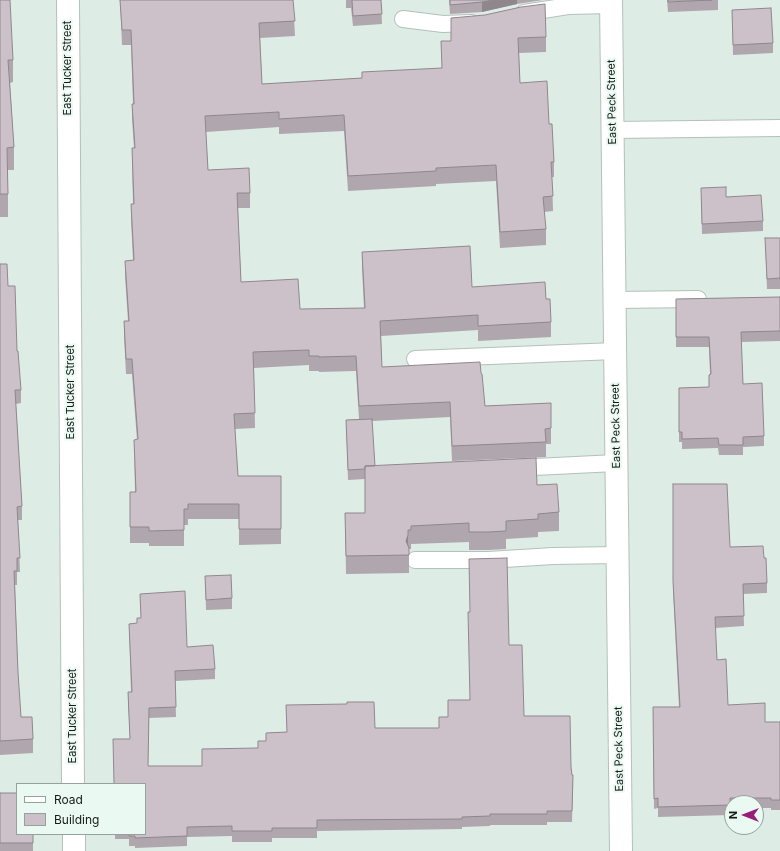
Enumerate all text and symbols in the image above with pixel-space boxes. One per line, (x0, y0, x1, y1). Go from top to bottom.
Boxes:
street label: East Tucker Street (61, 21, 75, 115)
street label: East Peck Street (605, 59, 619, 145)
street label: East Tucker Street (64, 345, 78, 439)
street label: East Peck Street (609, 383, 623, 469)
street label: East Tucker Street (66, 669, 80, 763)
street label: East Peck Street (612, 706, 626, 792)
legend (16, 783, 146, 835)
text: Road (54, 792, 83, 807)
north arrow (724, 795, 764, 835)
text: N (726, 811, 740, 819)
text: Building (54, 812, 99, 827)

